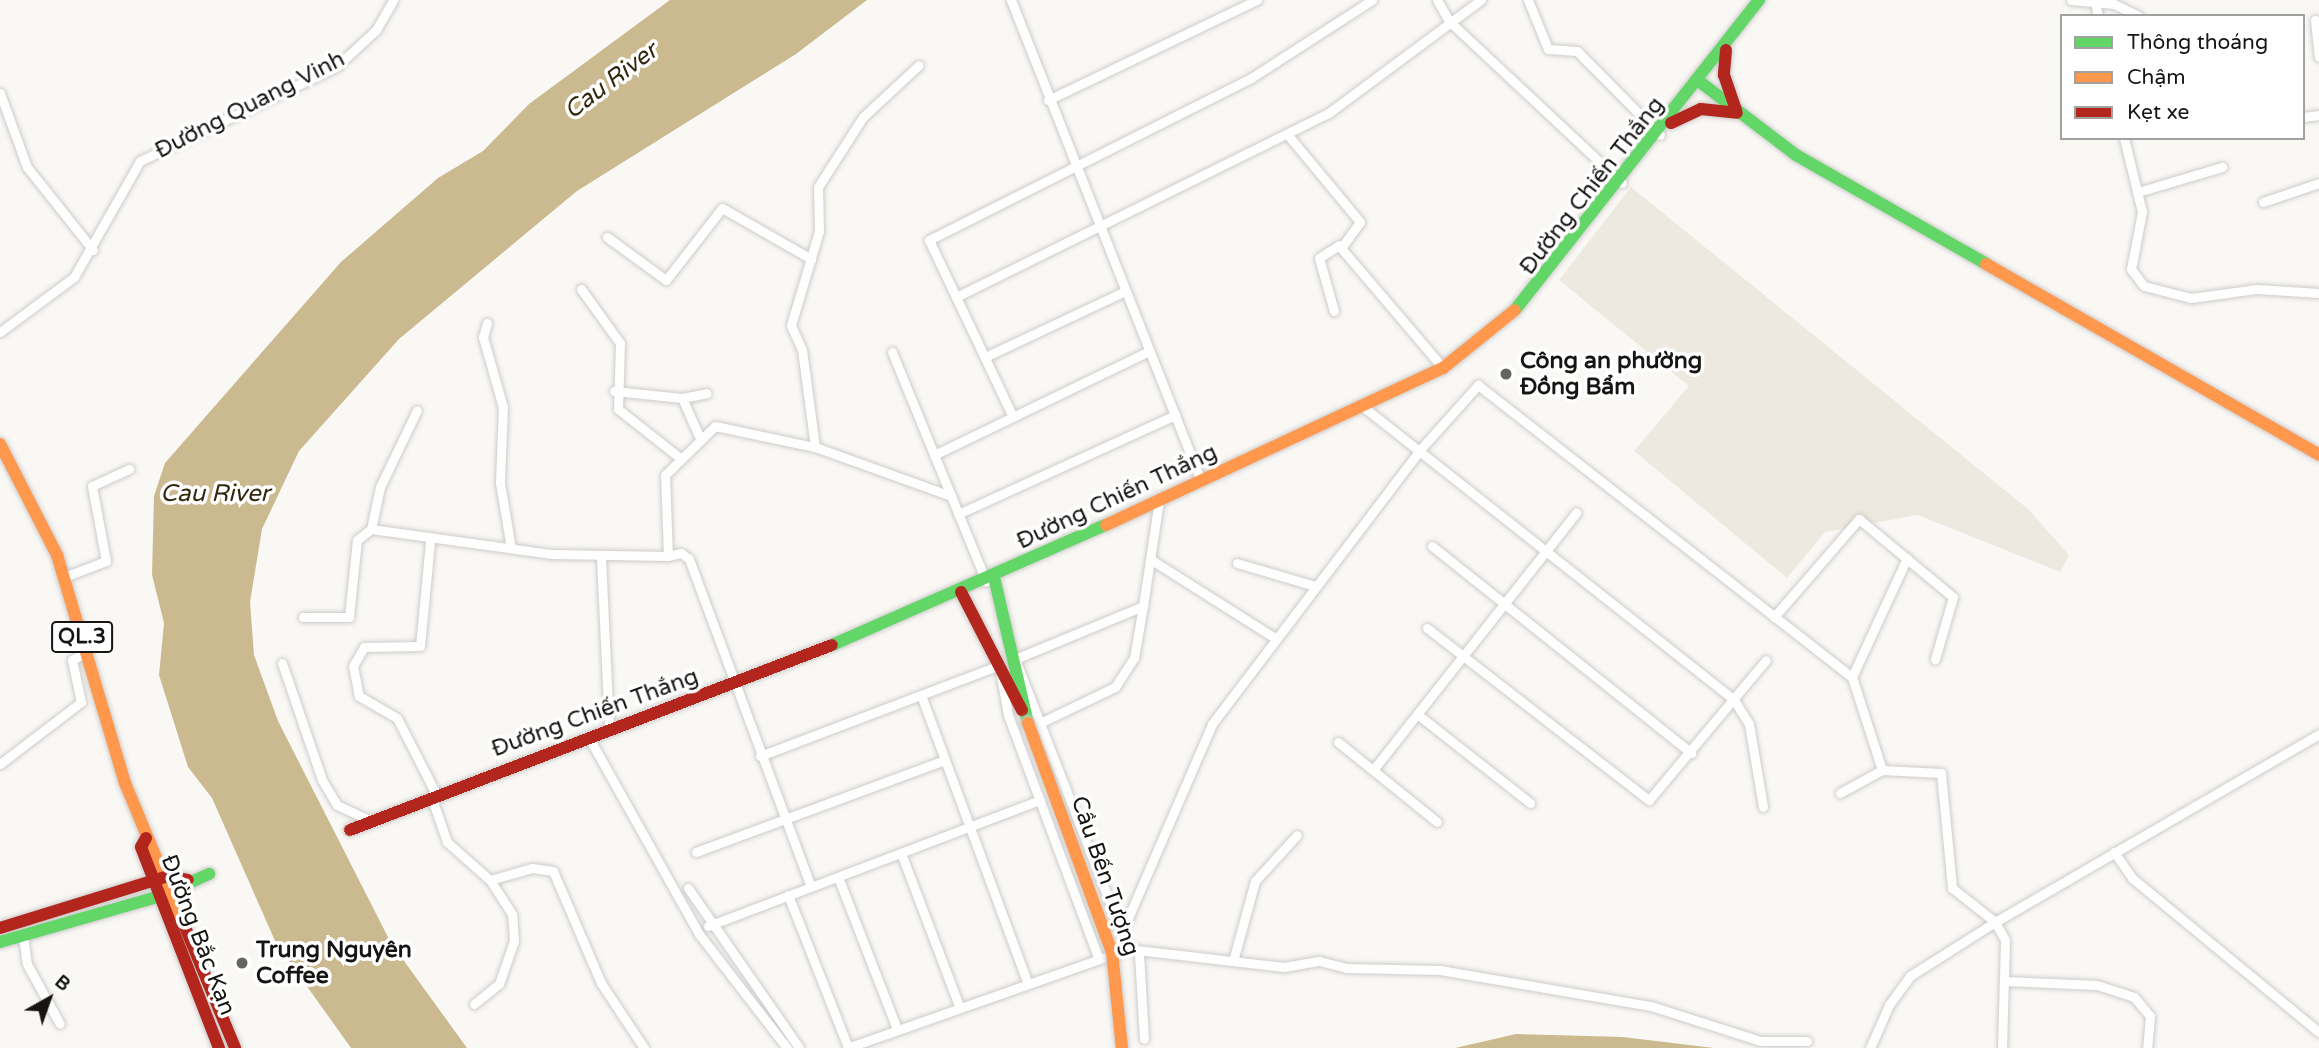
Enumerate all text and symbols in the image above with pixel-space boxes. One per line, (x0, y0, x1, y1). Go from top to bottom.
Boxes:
legend (2060, 14, 2305, 140)
text: Thông thoáng (2127, 30, 2268, 55)
water label: Cau River (559, 37, 663, 125)
street label: Đường Quang Vinh (150, 45, 350, 165)
text: Chậm (2127, 65, 2185, 90)
street label: Đường Chiến Thắng (1514, 92, 1670, 280)
text: Kẹt xe (2127, 100, 2189, 125)
place label: Công an phường Đồng Bẩm (1520, 347, 1702, 401)
marker: Công an phường Đồng Bẩm (1498, 366, 1514, 382)
street label: Đường Chiến Thắng (1012, 438, 1222, 556)
water label: Cau River (160, 480, 270, 508)
road number: QL.3 (50, 620, 114, 654)
street label: Đường Chiến Thắng (488, 663, 702, 763)
street label: Cầu Bến Tượng (1065, 793, 1145, 959)
street label: Đường Bắc Kạn (155, 851, 241, 1019)
place label: Trung Nguyên Coffee (256, 936, 412, 990)
marker: Trung Nguyên Coffee (234, 955, 250, 971)
north arrow (14, 964, 84, 1034)
text: B (50, 970, 75, 996)

